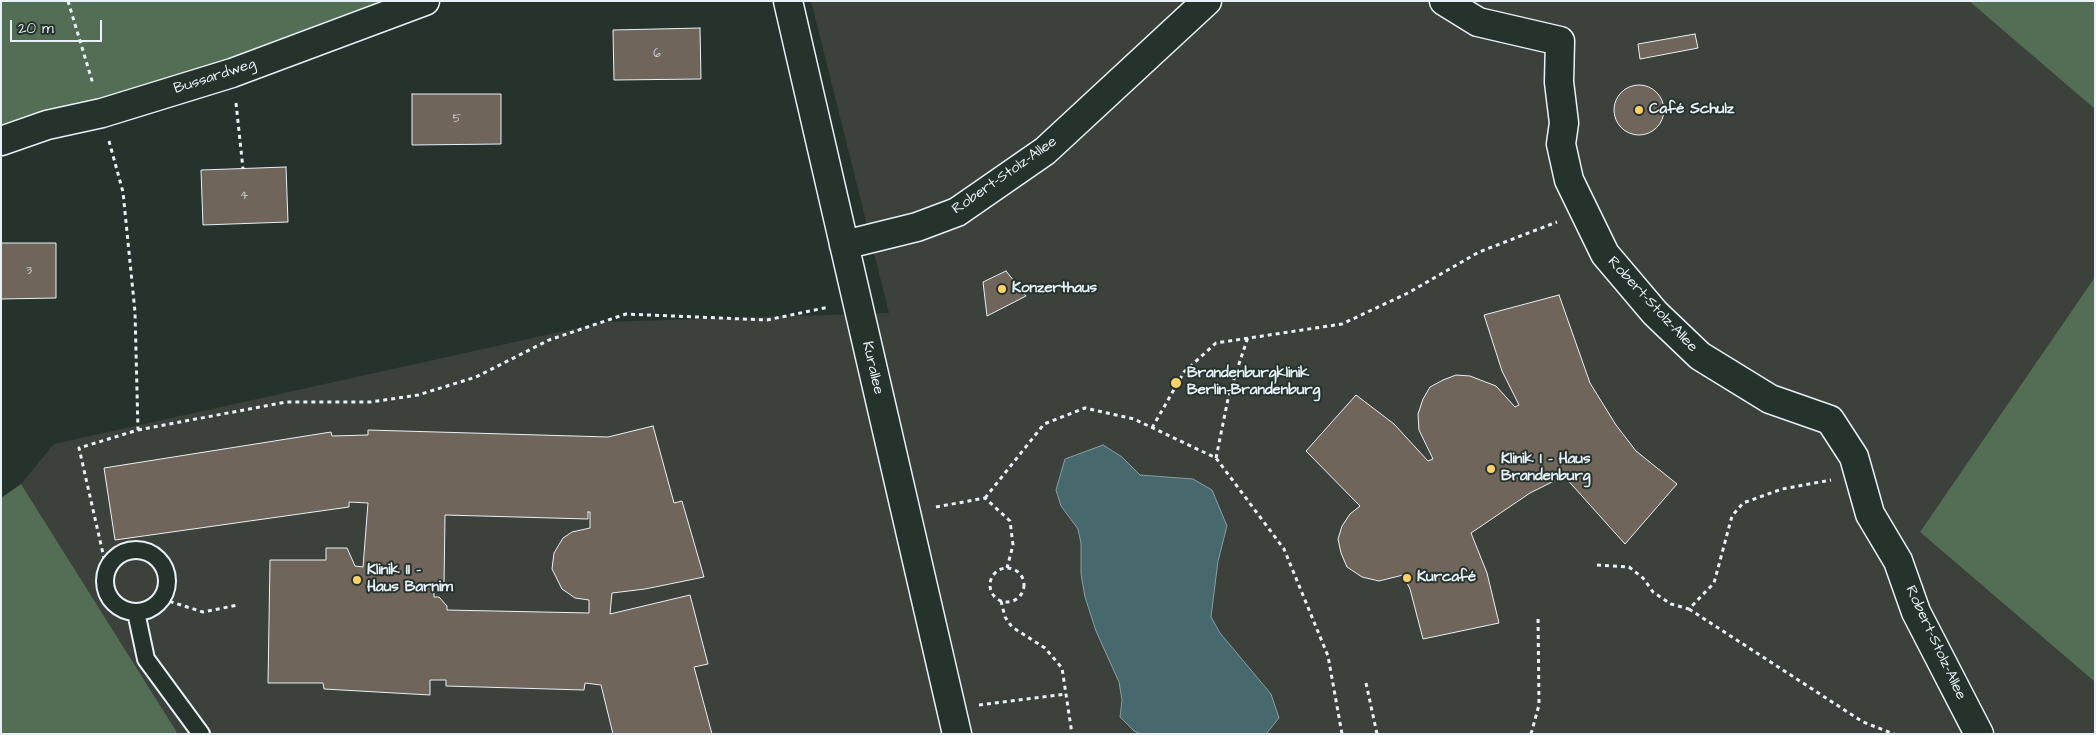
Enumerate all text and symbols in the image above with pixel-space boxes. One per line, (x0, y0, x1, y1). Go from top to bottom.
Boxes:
scale bar (12, 10, 105, 42)
text: 20 m (18, 18, 54, 39)
house number: 6 (653, 47, 661, 61)
street label: Bussardweg (172, 55, 258, 99)
place label: Café Schulz (1649, 101, 1734, 119)
marker: Café Schulz (1633, 104, 1645, 116)
house number: 5 (453, 112, 461, 126)
street label: Robert-Stolz-Allee (949, 133, 1061, 219)
house number: 4 (240, 189, 248, 203)
street label: Robert-Stolz-Allee (1603, 254, 1701, 356)
house number: 3 (26, 264, 32, 278)
place label: Konzerthaus (1012, 280, 1097, 298)
marker: Konzerthaus (996, 283, 1008, 295)
street label: Kurallee (857, 340, 887, 396)
place label: Brandenburgklinik Berlin-Brandenburg (1187, 365, 1320, 400)
marker: Brandenburgklinik Berlin-Brandenburg (1169, 376, 1183, 390)
place label: Klinik I - Haus Brandenburg (1501, 451, 1591, 486)
marker: Klinik I - Haus Brandenburg (1485, 463, 1497, 475)
place label: Klinik II - Haus Barnim (367, 562, 453, 597)
place label: Kurcafé (1417, 569, 1476, 587)
marker: Kurcafé (1401, 572, 1413, 584)
marker: Klinik II - Haus Barnim (351, 574, 363, 586)
street label: Robert-Stolz-Allee (1901, 583, 1969, 703)

